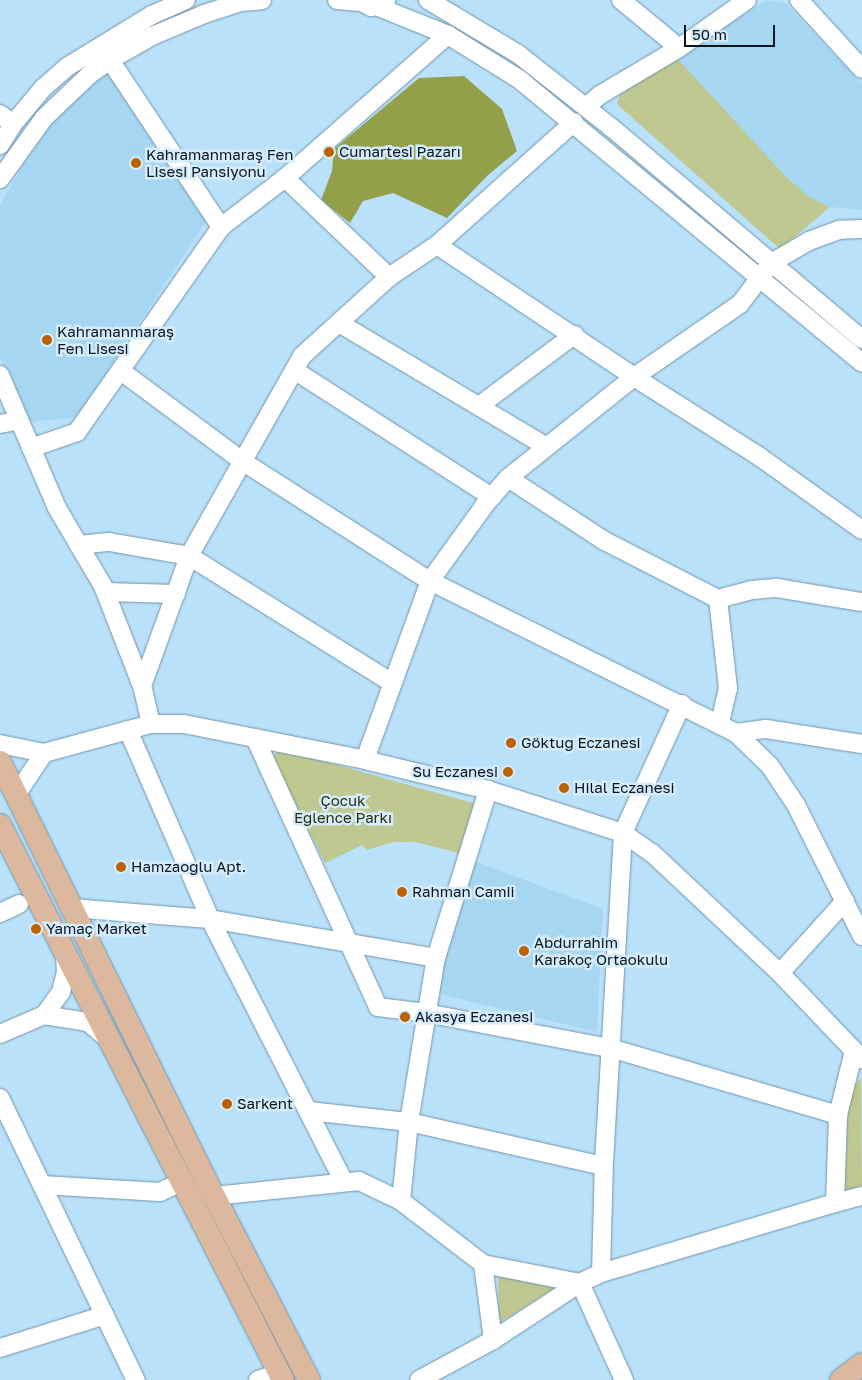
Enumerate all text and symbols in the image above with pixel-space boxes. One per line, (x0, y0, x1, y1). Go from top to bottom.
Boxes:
scale bar (687, 15, 778, 47)
text: 50 m (692, 25, 727, 43)
place label: Cumartesi Pazarı (339, 143, 461, 161)
place label: Kahramanmaraş Fen Lisesi Pansiyonu (146, 145, 293, 180)
marker: Cumartesi Pazarı (323, 146, 335, 158)
marker: Kahramanmaraş Fen Lisesi Pansiyonu (130, 157, 142, 169)
place label: Kahramanmaraş Fen Lisesi (57, 322, 174, 357)
marker: Kahramanmaraş Fen Lisesi (41, 334, 53, 346)
place label: Göktuğ Eczanesi (521, 734, 641, 752)
marker: Göktuğ Eczanesi (505, 737, 517, 749)
place label: Su Eczanesi (412, 763, 498, 781)
marker: Su Eczanesi (502, 766, 514, 778)
place label: Hilal Eczanesi (574, 779, 674, 797)
marker: Hilal Eczanesi (558, 782, 570, 794)
park label: Çocuk Eğlence Parkı (294, 791, 392, 826)
place label: Hamzaoğlu Apt. (131, 858, 246, 876)
marker: Hamzaoğlu Apt. (115, 861, 127, 873)
place label: Rahman Camii (412, 883, 514, 901)
marker: Rahman Camii (396, 886, 408, 898)
place label: Yamaç Market (46, 920, 147, 938)
marker: Yamaç Market (30, 923, 42, 935)
place label: Abdurrahim Karakoç Ortaokulu (534, 933, 668, 968)
marker: Abdurrahim Karakoç Ortaokulu (518, 945, 530, 957)
place label: Akasya Eczanesi (415, 1008, 533, 1026)
marker: Akasya Eczanesi (399, 1011, 411, 1023)
place label: Sarkent (237, 1095, 293, 1113)
marker: Sarkent (221, 1098, 233, 1110)

